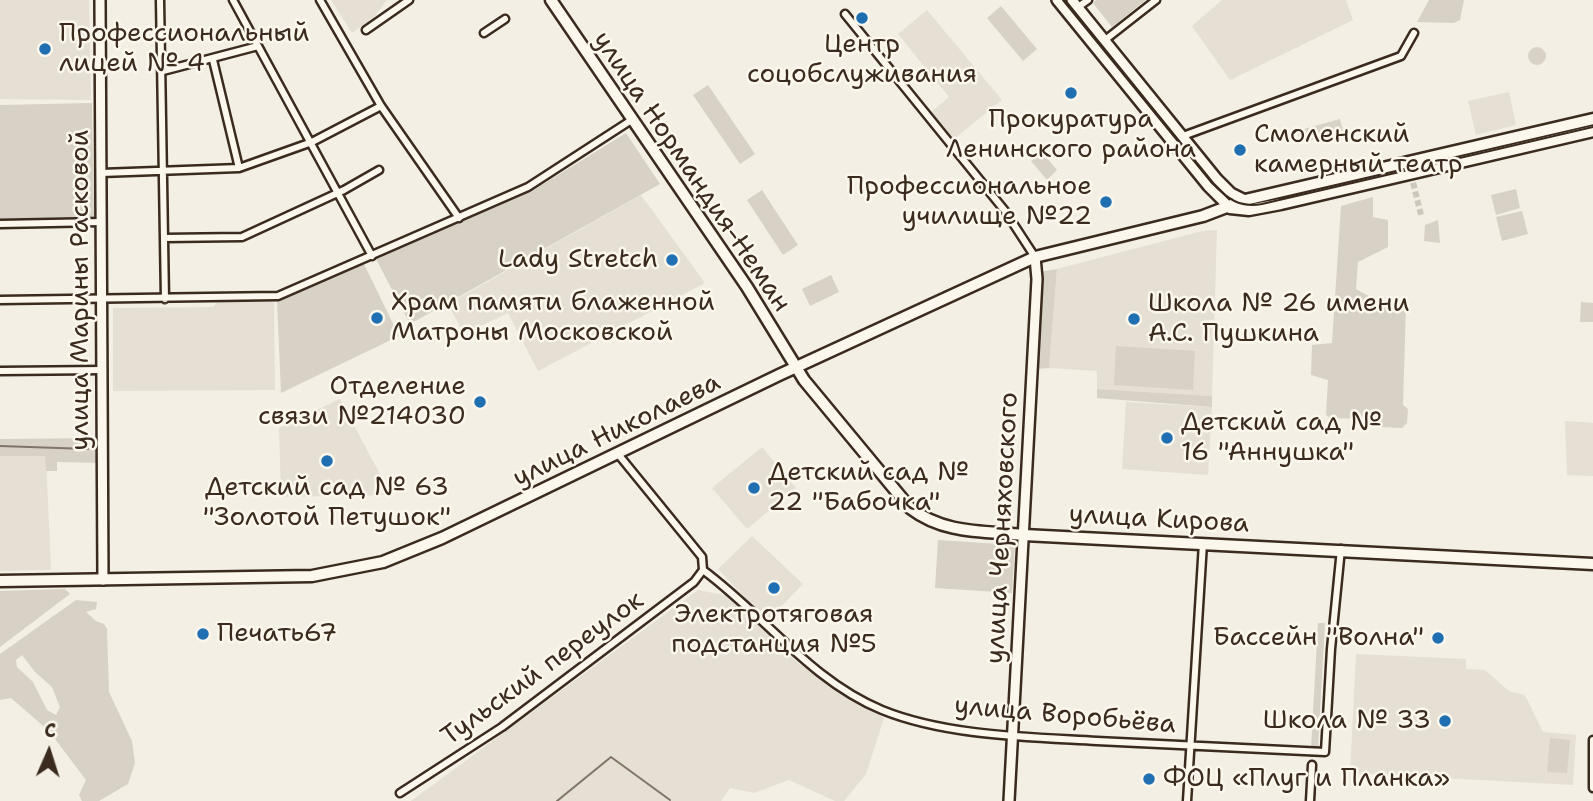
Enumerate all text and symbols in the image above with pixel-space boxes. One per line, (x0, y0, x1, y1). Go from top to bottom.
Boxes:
marker: Центр соцобслуживания (854, 10, 870, 26)
place label: Профессиональный лицей № 4 (59, 18, 309, 80)
street label: улица Нормандия-Неман (585, 26, 797, 318)
place label: Центр соцобслуживания (747, 29, 977, 90)
marker: Профессиональный лицей № 4 (37, 41, 53, 57)
marker: Прокуратура Ленинского района (1063, 85, 1079, 101)
place label: Прокуратура Ленинского района (946, 104, 1196, 166)
place label: Смоленский камерный театр (1254, 119, 1463, 180)
street label: улица Марины Расковой (65, 129, 97, 451)
marker: Смоленский камерный театр (1232, 142, 1248, 158)
place label: Профессиональное училище №22 (847, 171, 1092, 232)
marker: Профессиональное училище №22 (1098, 194, 1114, 210)
place label: Lady Stretch (498, 244, 658, 276)
marker: Lady Stretch (664, 252, 680, 268)
place label: Храм памяти блаженной Матроны Московской (391, 287, 715, 348)
place label: Школа № 26 имени А.С. Пушкина (1148, 288, 1410, 350)
marker: Храм памяти блаженной Матроны Московской (369, 310, 385, 326)
marker: Школа № 26 имени А.С. Пушкина (1126, 311, 1142, 327)
street label: улица Николаева (508, 367, 726, 495)
place label: Отделение связи №214030 (258, 371, 466, 432)
street label: улица Черняховского (980, 391, 1026, 665)
marker: Отделение связи №214030 (472, 394, 488, 410)
place label: Детский сад № 16 "Аннушка" (1181, 407, 1382, 468)
marker: Детский сад № 16 "Аннушка" (1159, 430, 1175, 446)
marker: Детский сад № 63 "Золотой Петушок" (319, 453, 335, 469)
place label: Детский сад № 22 "Бабочка" (768, 457, 969, 518)
place label: Детский сад № 63 "Золотой Петушок" (203, 472, 451, 534)
marker: Детский сад № 22 "Бабочка" (746, 480, 762, 496)
street label: улица Кирова (1068, 500, 1250, 540)
marker: Электротяговая подстанция №5 (766, 580, 782, 596)
street label: Тульский переулок (436, 585, 650, 753)
place label: Электротяговая подстанция №5 (671, 599, 877, 660)
place label: Печать67 (217, 618, 337, 650)
place label: Бассейн "Волна" (1213, 622, 1424, 654)
marker: Печать67 (195, 626, 211, 642)
marker: Бассейн "Волна" (1430, 630, 1446, 646)
street label: улица Воробьёва (953, 691, 1177, 741)
place label: Школа № 33 (1263, 705, 1431, 737)
marker: Школа № 33 (1437, 713, 1453, 729)
north arrow (14, 717, 84, 787)
text: С (44, 718, 57, 743)
place label: ФОЦ «Плуг и Планка» (1163, 763, 1450, 795)
marker: ФОЦ «Плуг и Планка» (1141, 771, 1157, 787)

